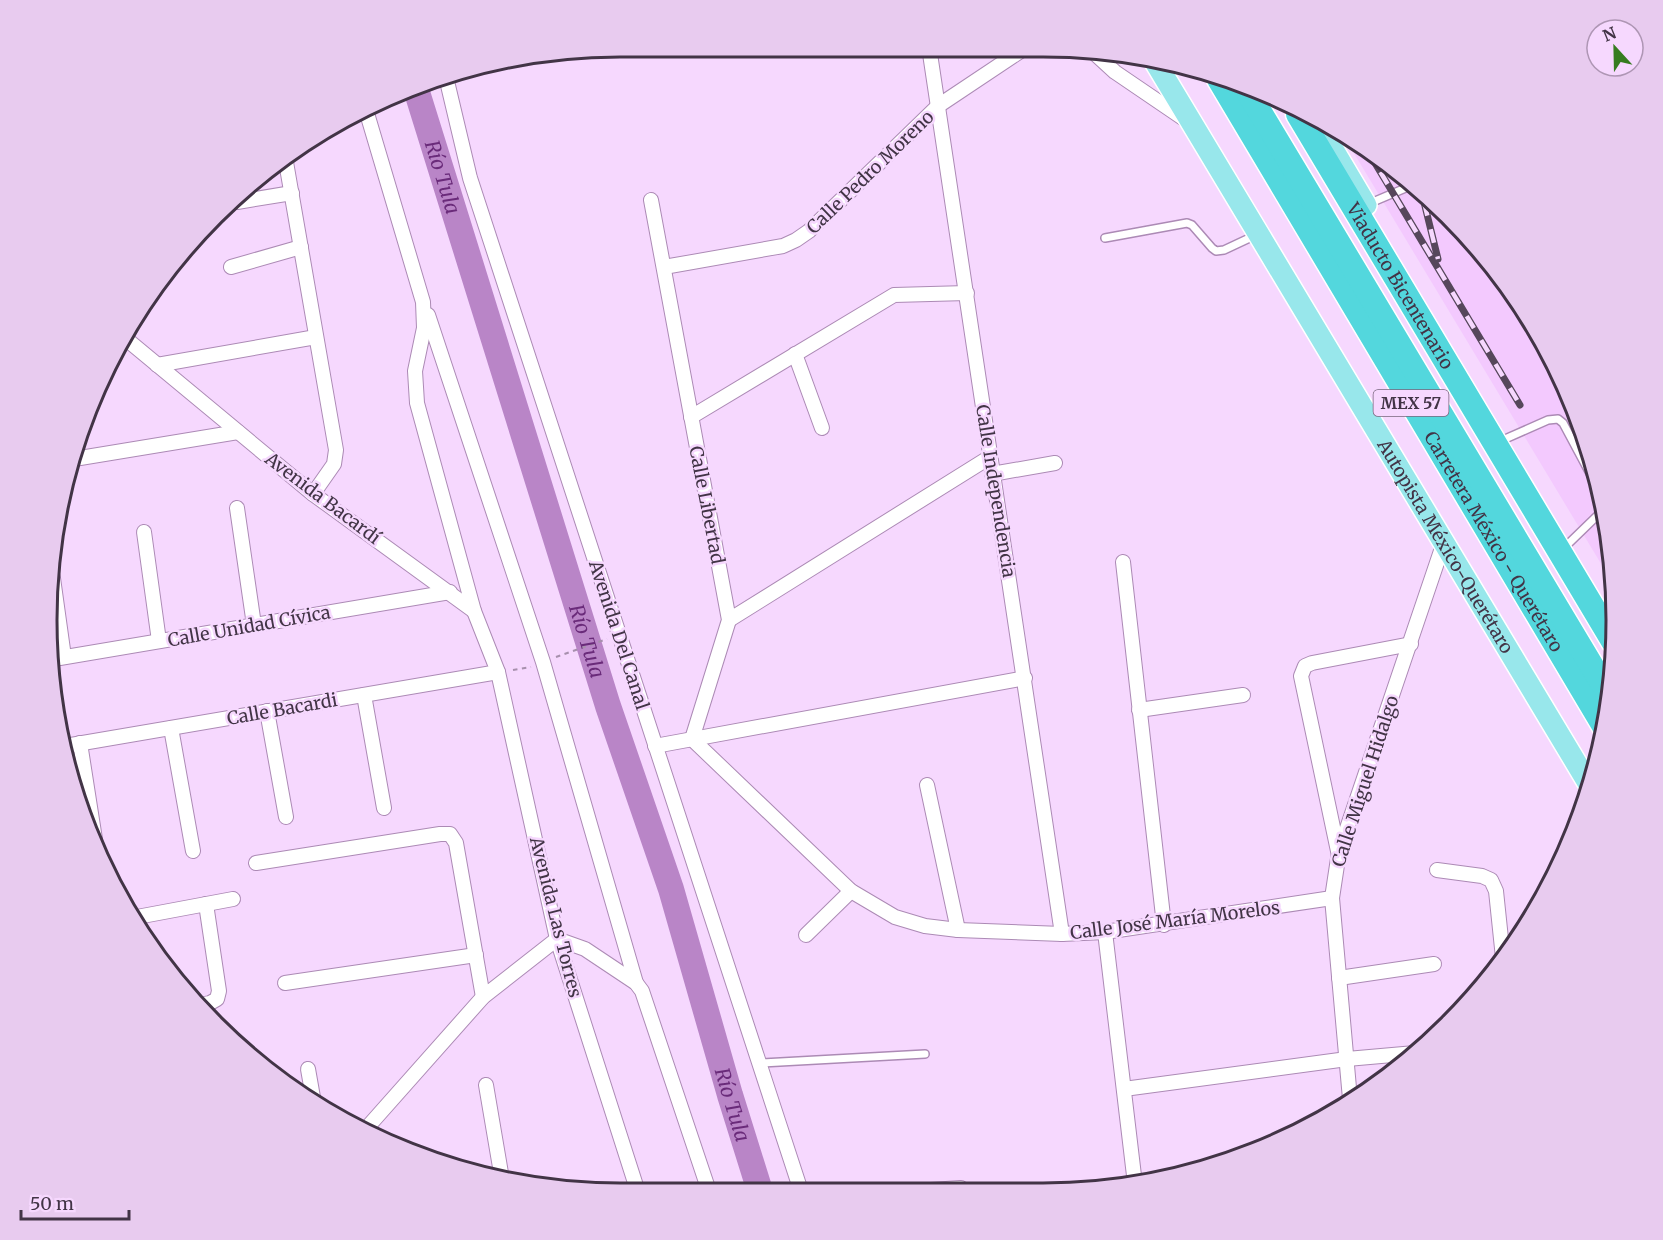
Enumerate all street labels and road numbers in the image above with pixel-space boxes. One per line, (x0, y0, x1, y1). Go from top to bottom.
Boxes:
street label: Calle Pedro Moreno (802, 105, 938, 239)
street label: Viaducto Bicentenario (1342, 197, 1459, 373)
road number: MEX 57 (1374, 390, 1448, 416)
street label: Calle Independencia (971, 403, 1021, 579)
street label: Carretera México - Querétaro (1420, 427, 1569, 656)
street label: Autopista México-Querétaro (1372, 434, 1519, 657)
street label: Calle Libertad (684, 444, 730, 566)
street label: Avenida Bacardí (260, 446, 386, 550)
street label: Avenida Del Canal (584, 557, 654, 713)
street label: Calle Unidad Cívica (166, 600, 332, 652)
street label: Calle Bacardi (225, 688, 339, 730)
street label: Calle Miguel Hidalgo (1326, 692, 1404, 870)
street label: Avenida Las Torres (525, 833, 587, 1000)
street label: Calle José María Morelos (1069, 896, 1281, 944)

